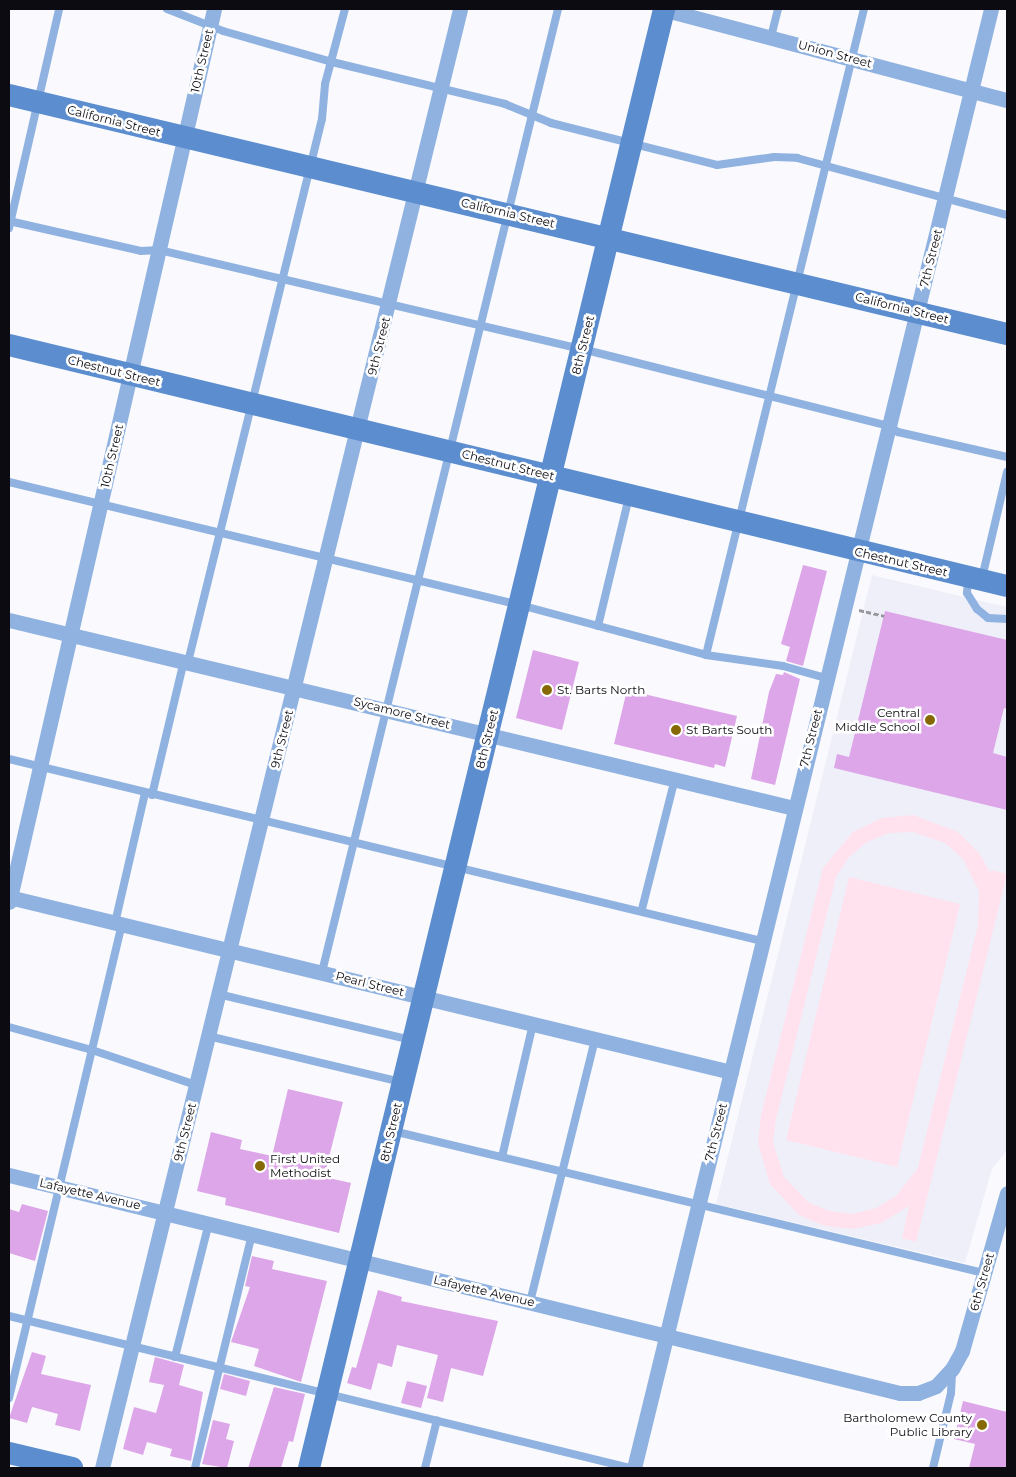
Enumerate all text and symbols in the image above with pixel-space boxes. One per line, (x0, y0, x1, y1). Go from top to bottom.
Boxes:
street label: 10th Street (188, 28, 216, 94)
street label: Union Street (796, 37, 874, 71)
street label: California Street (66, 102, 162, 140)
street label: California Street (460, 195, 556, 231)
street label: 7th Street (917, 227, 945, 289)
street label: California Street (854, 289, 950, 327)
street label: 8th Street (569, 314, 597, 376)
street label: 9th Street (365, 315, 393, 377)
street label: Chestnut Street (66, 353, 162, 389)
street label: 10th Street (98, 423, 126, 489)
street label: Chestnut Street (460, 447, 556, 483)
street label: Chestnut Street (853, 544, 949, 580)
place label: St. Barts North (557, 683, 645, 697)
marker: St. Barts North (541, 684, 553, 696)
street label: Sycamore Street (352, 694, 452, 732)
place label: Central Middle School (835, 706, 920, 734)
street label: 7th Street (797, 707, 825, 769)
street label: 9th Street (268, 708, 296, 770)
street label: 8th Street (473, 708, 501, 770)
marker: Central Middle School (924, 714, 936, 726)
place label: St Barts South (686, 723, 772, 737)
marker: St Barts South (670, 724, 682, 736)
street label: Pearl Street (334, 969, 406, 999)
street label: 9th Street (171, 1101, 199, 1163)
street label: 8th Street (377, 1101, 405, 1163)
street label: 7th Street (702, 1101, 730, 1163)
place label: First United Methodist (270, 1152, 340, 1180)
marker: First United Methodist (254, 1160, 266, 1172)
street label: Lafayette Avenue (38, 1175, 142, 1213)
street label: 6th Street (967, 1251, 997, 1313)
street label: Lafayette Avenue (432, 1272, 536, 1310)
place label: Bartholomew County Public Library (843, 1411, 972, 1439)
marker: Bartholomew County Public Library (976, 1419, 988, 1431)

